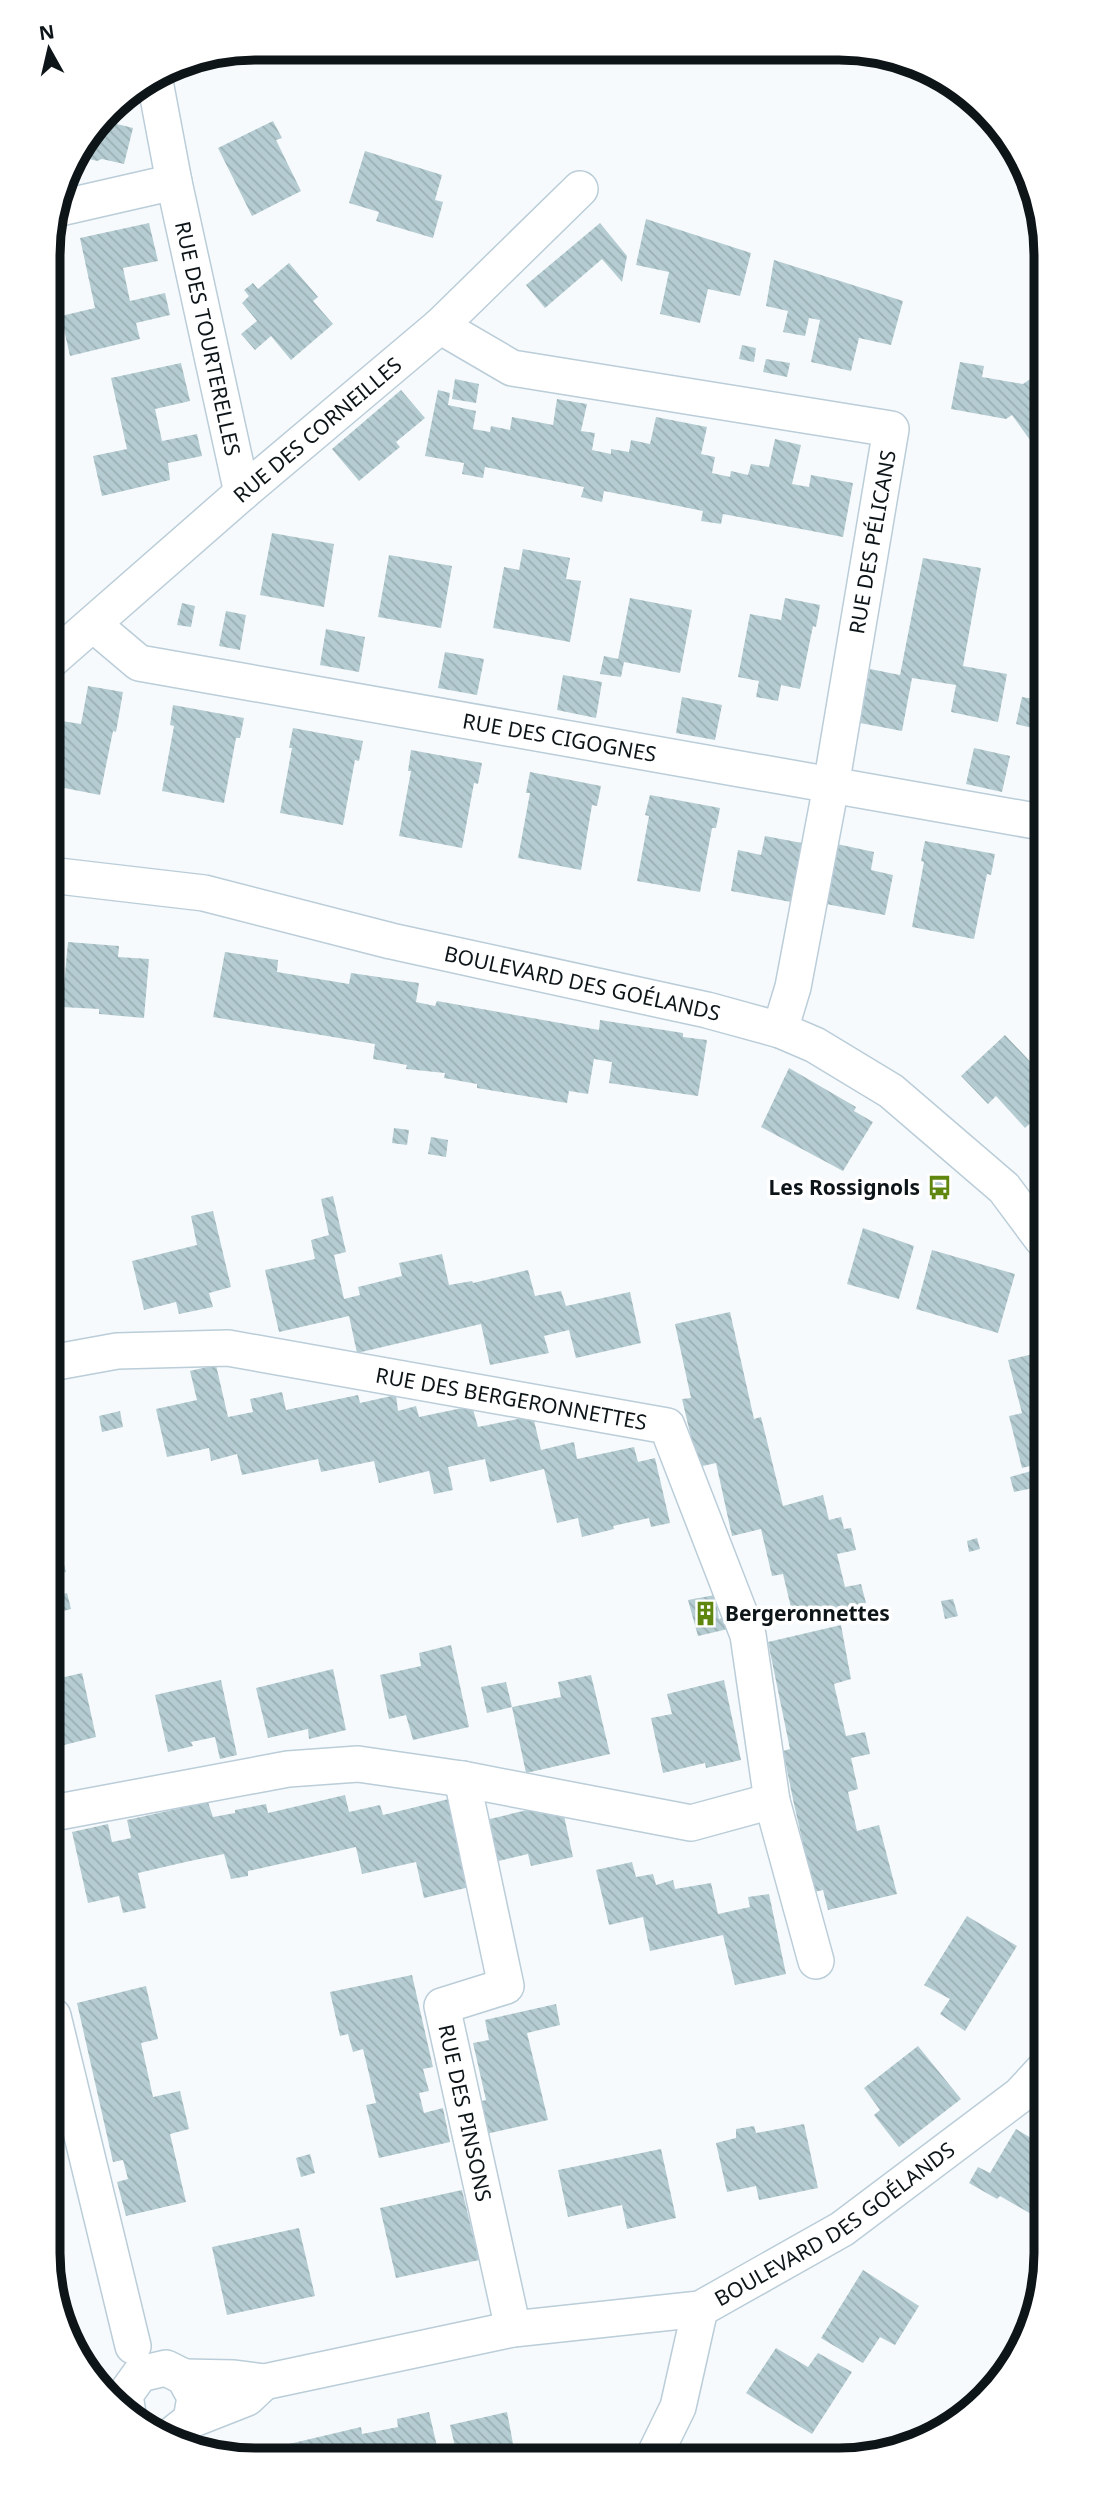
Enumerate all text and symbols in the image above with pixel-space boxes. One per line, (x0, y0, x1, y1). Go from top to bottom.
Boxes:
north arrow (14, 14, 84, 84)
text: N (37, 18, 56, 46)
street label: RUE DES TOURTERELLES (169, 219, 247, 458)
street label: RUE DES CORNEILLES (227, 350, 407, 508)
street label: RUE DES PÉLICANS (842, 448, 902, 636)
street label: RUE DES CIGOGNES (461, 706, 659, 768)
street label: BOULEVARD DES GOÉLANDS (442, 939, 724, 1027)
place label: Les Rossignols (769, 1173, 920, 1201)
bus stop icon: Les Rossignols (926, 1173, 954, 1201)
street label: RUE DES BERGERONNETTES (374, 1361, 649, 1436)
building icon: Bergeronnettes (691, 1599, 719, 1627)
place label: Bergeronnettes (725, 1599, 890, 1627)
street label: RUE DES PINSONS (432, 2021, 499, 2204)
street label: BOULEVARD DES GOÉLANDS (709, 2135, 960, 2312)

